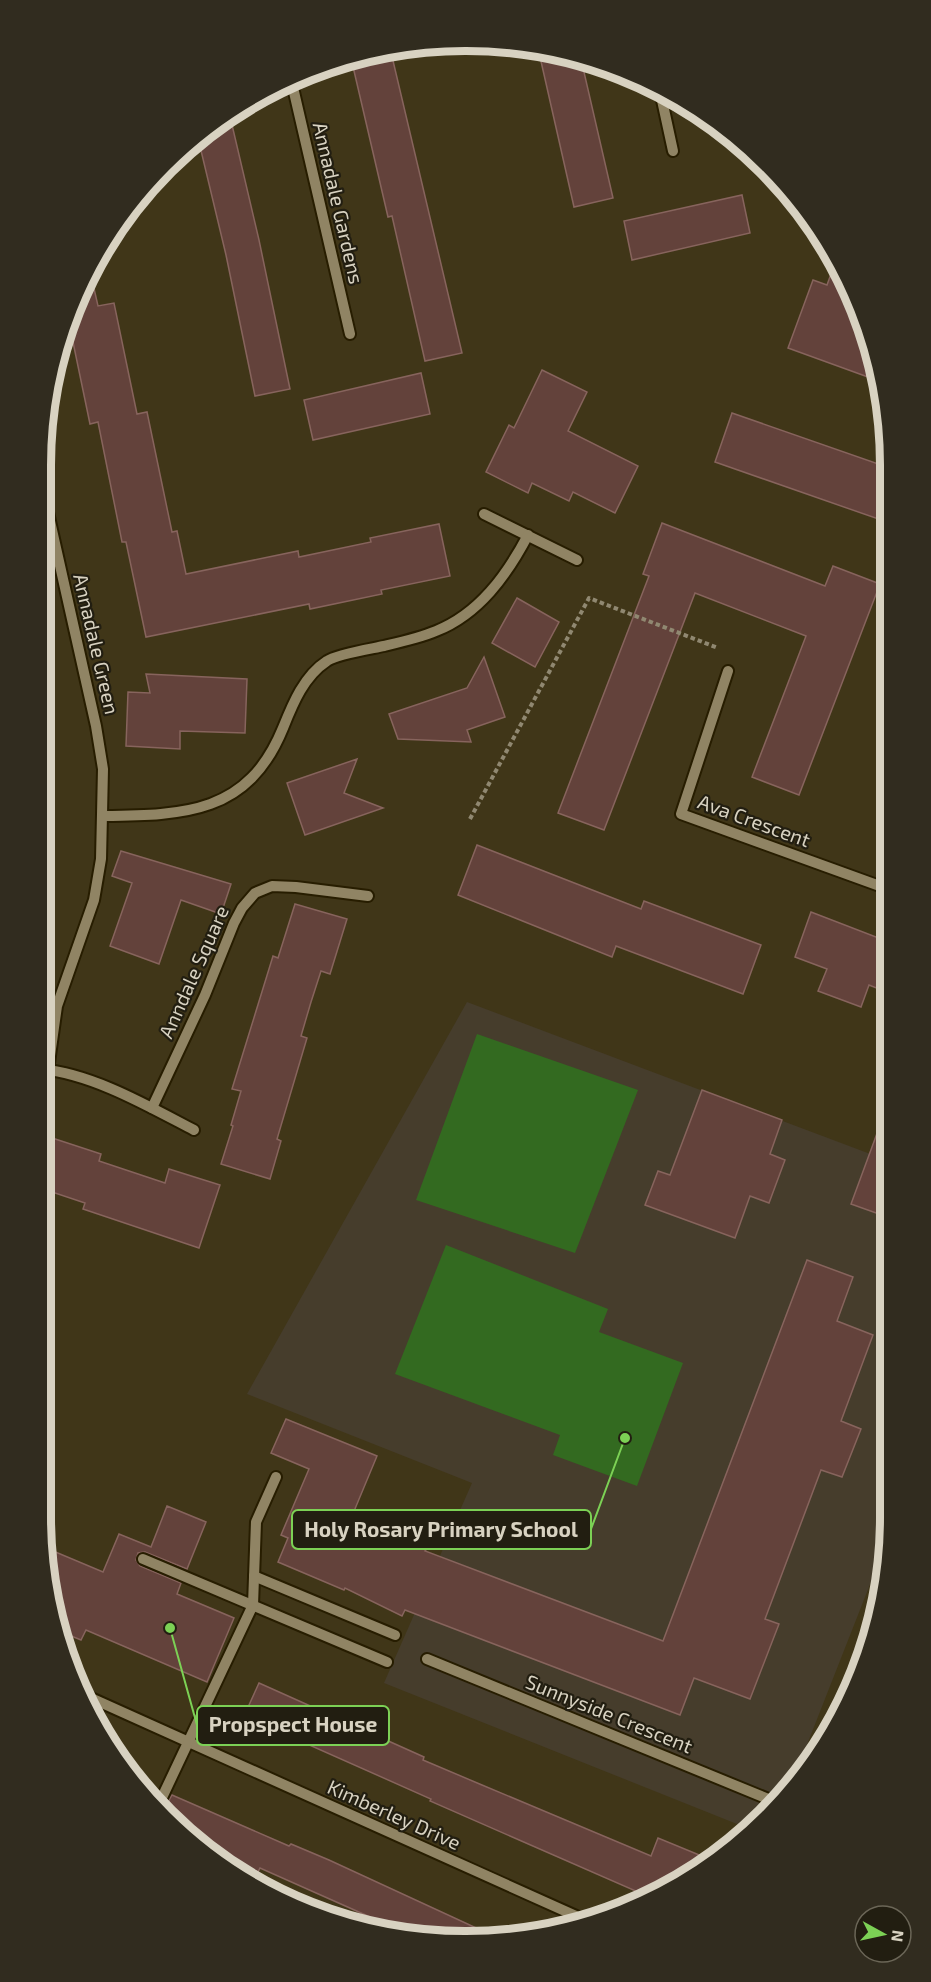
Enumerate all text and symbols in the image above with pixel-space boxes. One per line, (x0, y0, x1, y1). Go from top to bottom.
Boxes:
street label: Annadale Gardens (309, 119, 369, 286)
street label: Annadale Green (69, 571, 125, 716)
street label: Ava Crescent (695, 789, 814, 852)
street label: Anndale Square (153, 902, 233, 1042)
callout: Holy Rosary Primary School (292, 1510, 591, 1549)
text: Holy Rosary Primary School (304, 1516, 578, 1542)
street label: Sunnyside Crescent (522, 1669, 697, 1758)
callout: Propspect House (197, 1706, 389, 1745)
text: Propspect House (209, 1711, 377, 1736)
street label: Kimberley Drive (324, 1774, 465, 1854)
north arrow (853, 1904, 913, 1964)
text: N (888, 1929, 909, 1943)

